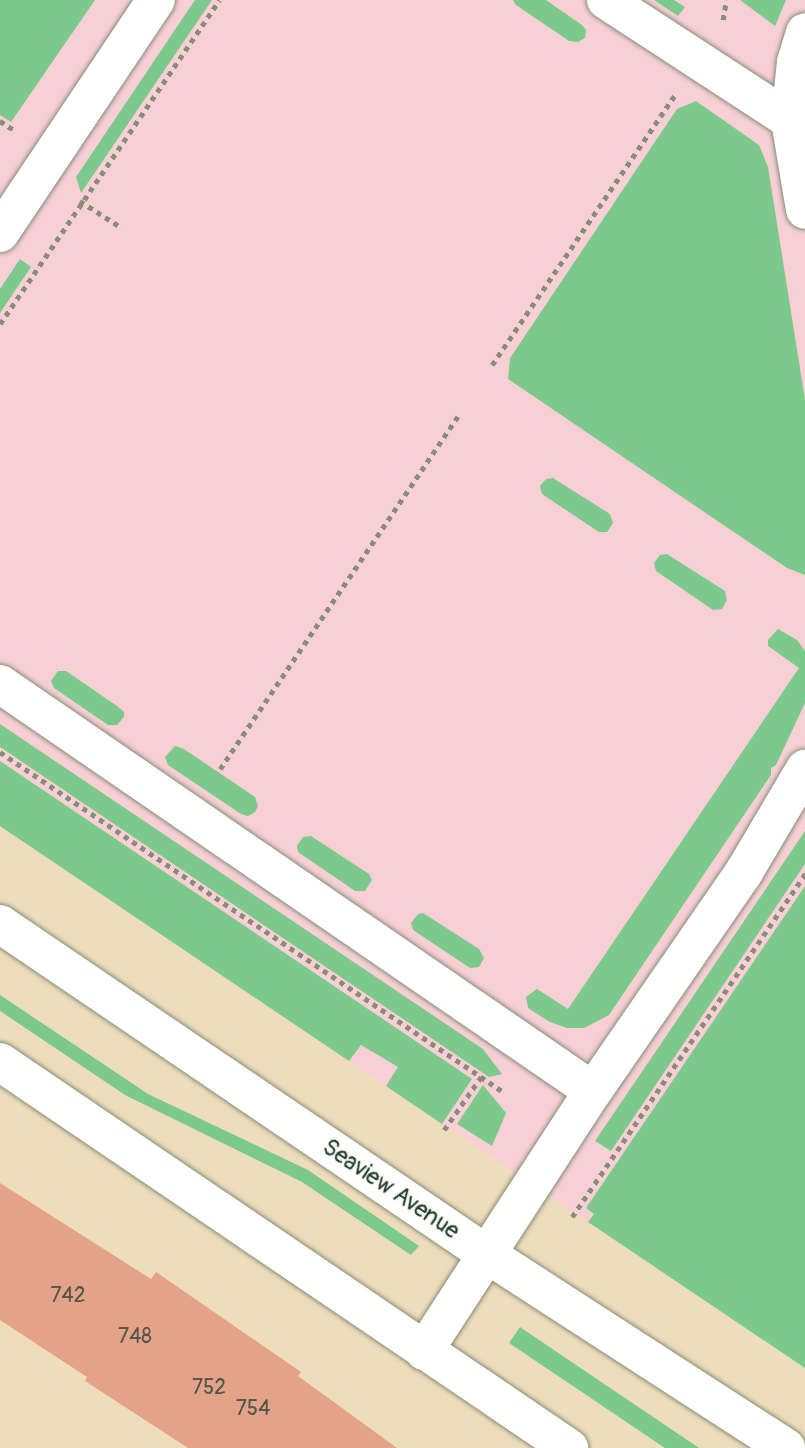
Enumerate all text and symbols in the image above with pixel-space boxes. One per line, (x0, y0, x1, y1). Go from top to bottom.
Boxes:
street label: Seaview Avenue (317, 1133, 465, 1245)
house number: 742 (50, 1283, 86, 1309)
house number: 748 (118, 1324, 152, 1350)
house number: 752 (192, 1375, 226, 1401)
house number: 754 (236, 1396, 270, 1422)

